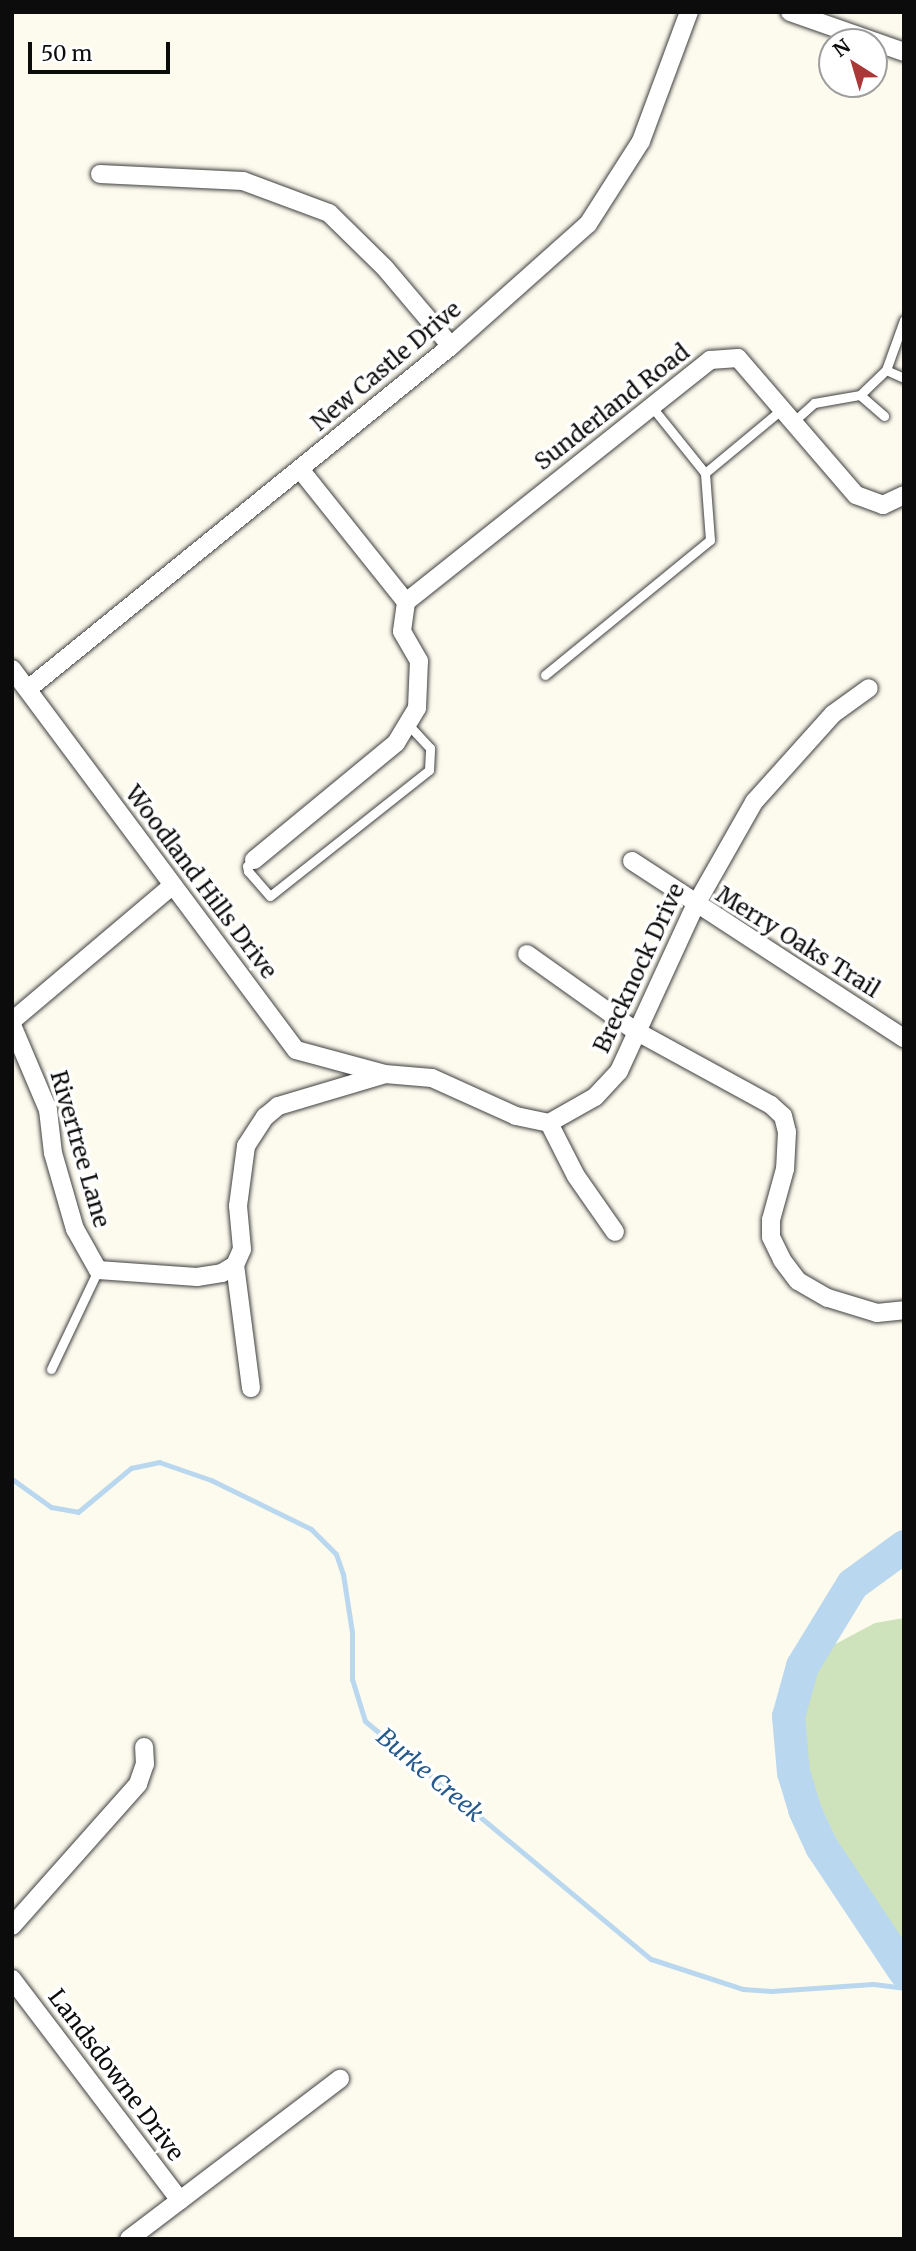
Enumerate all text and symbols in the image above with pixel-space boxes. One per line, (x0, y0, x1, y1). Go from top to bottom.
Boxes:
scale bar (32, 28, 173, 72)
north arrow (818, 28, 888, 98)
text: N (828, 34, 855, 62)
text: 50 m (41, 40, 92, 67)
street label: New Castle Drive (306, 295, 466, 437)
street label: Sunderland Road (529, 338, 695, 476)
street label: Woodland Hills Drive (119, 780, 283, 984)
street label: Brecknock Drive (588, 879, 690, 1057)
street label: Merry Oaks Trail (711, 881, 885, 1003)
street label: Rivertree Lane (44, 1067, 116, 1231)
water label: Burke Creek (371, 1722, 489, 1828)
street label: Landsdowne Drive (43, 1984, 189, 2166)

